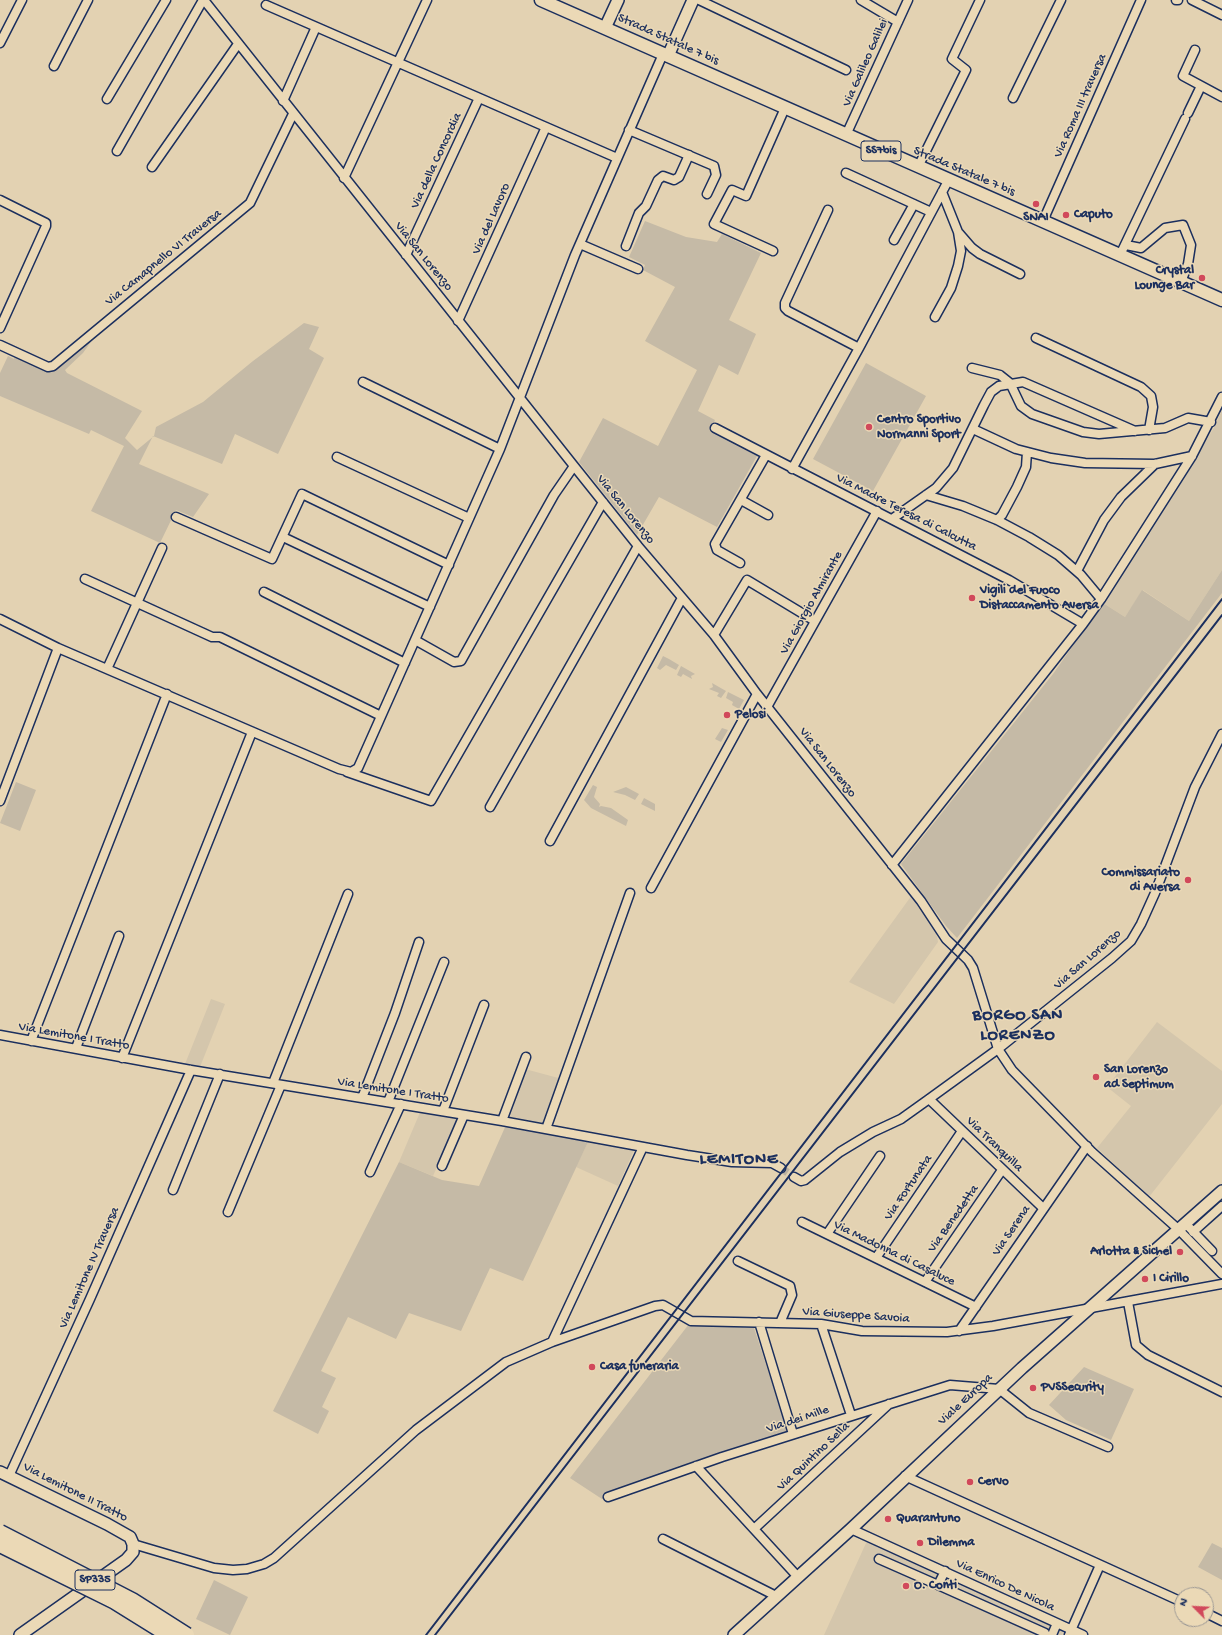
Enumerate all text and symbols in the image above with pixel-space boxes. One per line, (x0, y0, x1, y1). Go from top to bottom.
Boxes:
street label: Strada Statale 7 bis (615, 11, 721, 69)
street label: Via Galileo Galilei (840, 17, 892, 109)
street label: Via Roma III traversa (1051, 52, 1111, 160)
street label: Via della Concordia (408, 111, 466, 211)
road number: SS7bis (861, 141, 901, 161)
street label: Strada Statale 7 bis (911, 144, 1017, 200)
street label: Via del Lavoro (469, 181, 515, 257)
marker: SNAI (1031, 199, 1041, 209)
street label: Via Camapnello VI Traversa (103, 206, 225, 310)
place label: Caputo (1074, 207, 1113, 223)
place label: SNAI (1023, 210, 1049, 226)
marker: Caputo (1061, 210, 1071, 220)
street label: Via San Lorenzo (390, 219, 456, 295)
place label: Crystal Lounge Bar (1135, 263, 1194, 294)
marker: Crystal Lounge Bar (1197, 273, 1207, 283)
place label: Centro Sportivo Normanni Sport (877, 412, 961, 443)
marker: Centro Sportivo Normanni Sport (864, 422, 874, 432)
street label: Via Madre Teresa di Calcutta (833, 471, 979, 555)
street label: Via San Lorenzo (592, 472, 658, 548)
street label: Via Giorgio Almirante (777, 549, 847, 657)
place label: Vigili del Fuoco Distaccamento Aversa (980, 583, 1099, 614)
marker: Vigili del Fuoco Distaccamento Aversa (967, 593, 977, 603)
place label: Pelosi (735, 707, 766, 723)
marker: Pelosi (722, 710, 732, 720)
street label: Via San Lorenzo (795, 725, 859, 801)
place label: Commissariato di Aversa (1101, 865, 1180, 896)
marker: Commissariato di Aversa (1183, 875, 1193, 885)
street label: Via San Lorenzo (1051, 926, 1125, 994)
district label: BORGO SAN LORENZO (973, 1006, 1063, 1046)
street label: Via Lemitone I Tratto (17, 1020, 131, 1054)
place label: San Lorenzo ad Septimum (1104, 1062, 1174, 1093)
marker: San Lorenzo ad Septimum (1091, 1072, 1101, 1082)
street label: Via Lemitone I Tratto (336, 1075, 450, 1107)
street label: Via Tranquilla (962, 1114, 1026, 1176)
district label: LEMITONE (699, 1150, 779, 1170)
street label: Via Fortunata (881, 1152, 937, 1224)
street label: Via Benedetta (925, 1182, 983, 1256)
street label: Via Serena (989, 1203, 1035, 1259)
street label: Via Lemitone IV Traversa (56, 1205, 124, 1331)
street label: Via Madonna di Casaluce (831, 1218, 957, 1290)
place label: Arlotta & Sichel (1090, 1244, 1172, 1260)
marker: Arlotta & Sichel (1175, 1247, 1185, 1257)
place label: I Cirillo (1153, 1271, 1189, 1287)
marker: I Cirillo (1140, 1274, 1150, 1284)
street label: Via Giuseppe Savoia (802, 1304, 910, 1328)
place label: Casa funeraria (600, 1359, 679, 1375)
marker: Casa funeraria (587, 1362, 597, 1372)
street label: Viale Europa (935, 1371, 997, 1429)
place label: PVSSecurity (1041, 1380, 1104, 1396)
marker: PVSSecurity (1028, 1383, 1038, 1393)
street label: Via dei Mille (765, 1403, 831, 1437)
street label: Via Quintino Sella (774, 1419, 854, 1495)
street label: Via Lemitone II Tratto (20, 1460, 130, 1526)
place label: Cervo (978, 1474, 1009, 1490)
marker: Cervo (965, 1477, 975, 1487)
place label: Quarantuno (896, 1511, 960, 1527)
marker: Quarantuno (883, 1514, 893, 1524)
place label: Dilemma (928, 1535, 975, 1551)
marker: Dilemma (915, 1538, 925, 1548)
street label: Via Enrico De Nicola (953, 1556, 1057, 1616)
road number: SP335 (75, 1570, 115, 1590)
place label: O. Conti (914, 1578, 957, 1594)
marker: O. Conti (901, 1581, 911, 1591)
north arrow (1174, 1587, 1214, 1627)
text: N (1177, 1597, 1191, 1608)

